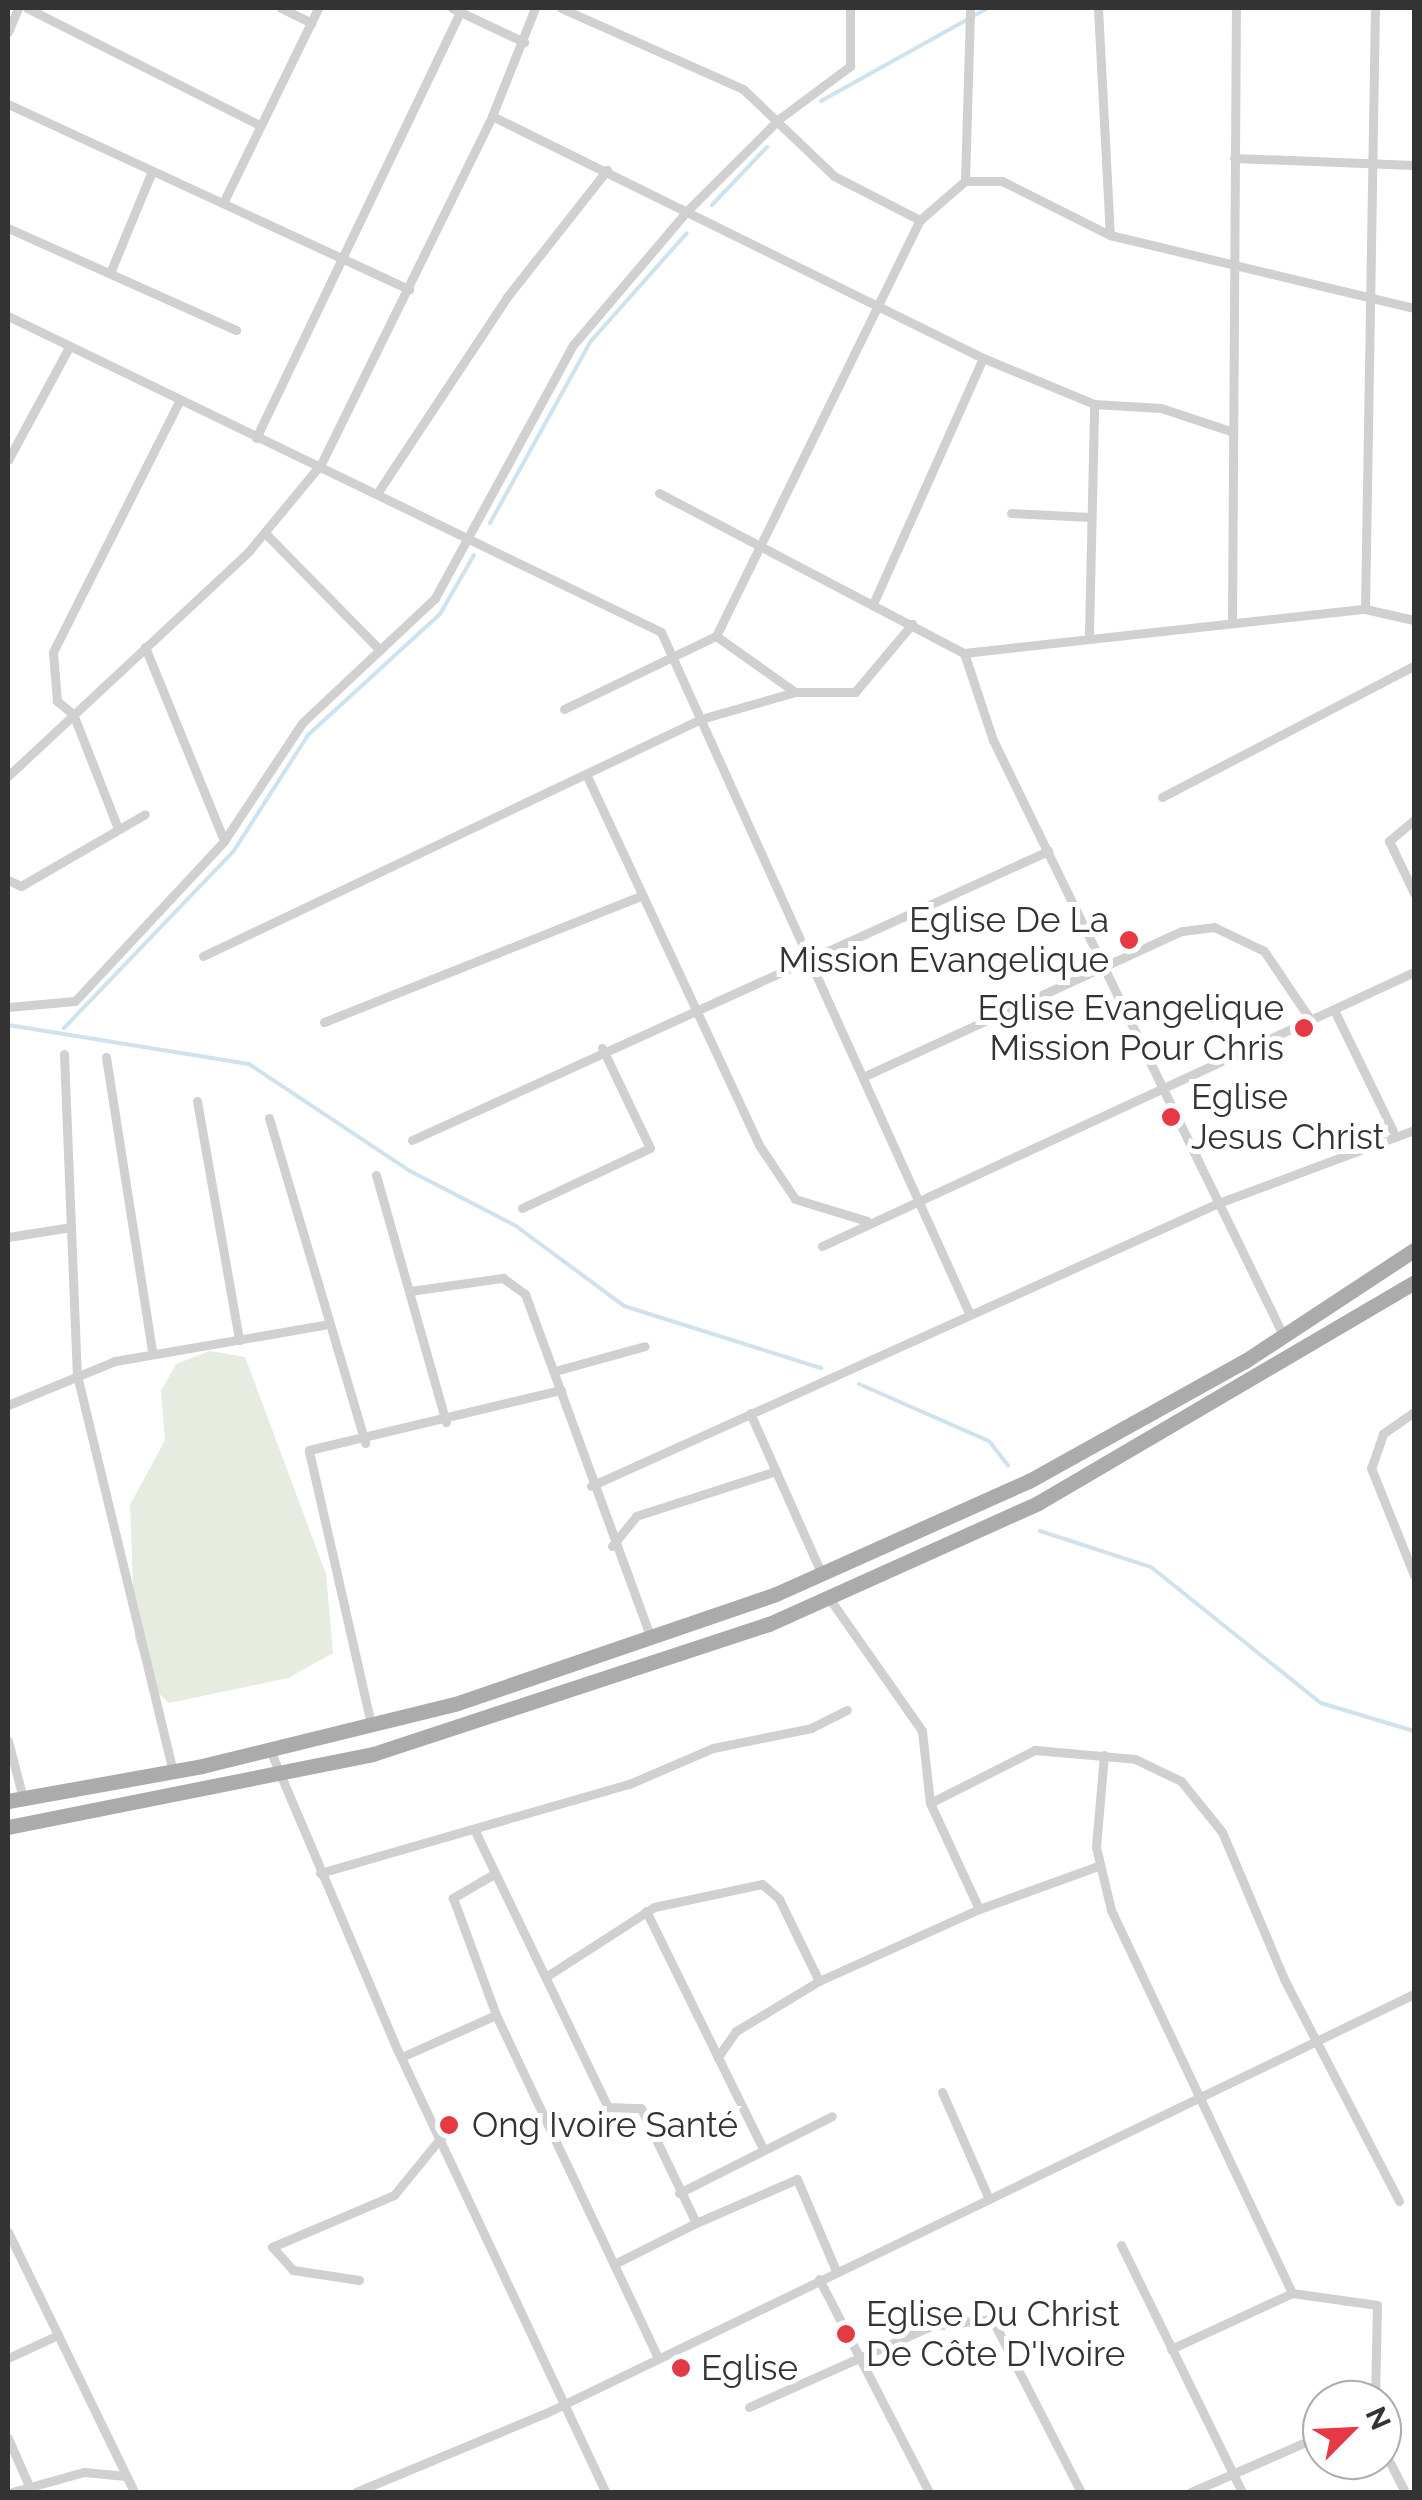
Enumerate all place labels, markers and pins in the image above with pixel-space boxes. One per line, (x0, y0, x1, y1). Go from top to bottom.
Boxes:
place label: Eglise De La Mission Evangelique (779, 899, 1109, 981)
marker: Eglise De La Mission Evangelique (1118, 929, 1140, 951)
place label: Eglise Evangelique Mission Pour Chris (977, 987, 1284, 1069)
marker: Eglise Evangelique Mission Pour Chris (1293, 1017, 1315, 1039)
place label: Eglise Jesus Christ (1191, 1076, 1385, 1158)
marker: Eglise Jesus Christ (1160, 1106, 1182, 1128)
place label: Ong Ivoire Santé (472, 2104, 738, 2146)
marker: Ong Ivoire Santé (436, 2112, 462, 2138)
place label: Eglise Du Christ De Côte D'Ivoire (866, 2293, 1125, 2375)
marker: Eglise Du Christ De Côte D'Ivoire (835, 2323, 857, 2345)
place label: Eglise (701, 2347, 798, 2389)
marker: Eglise (670, 2357, 692, 2379)

